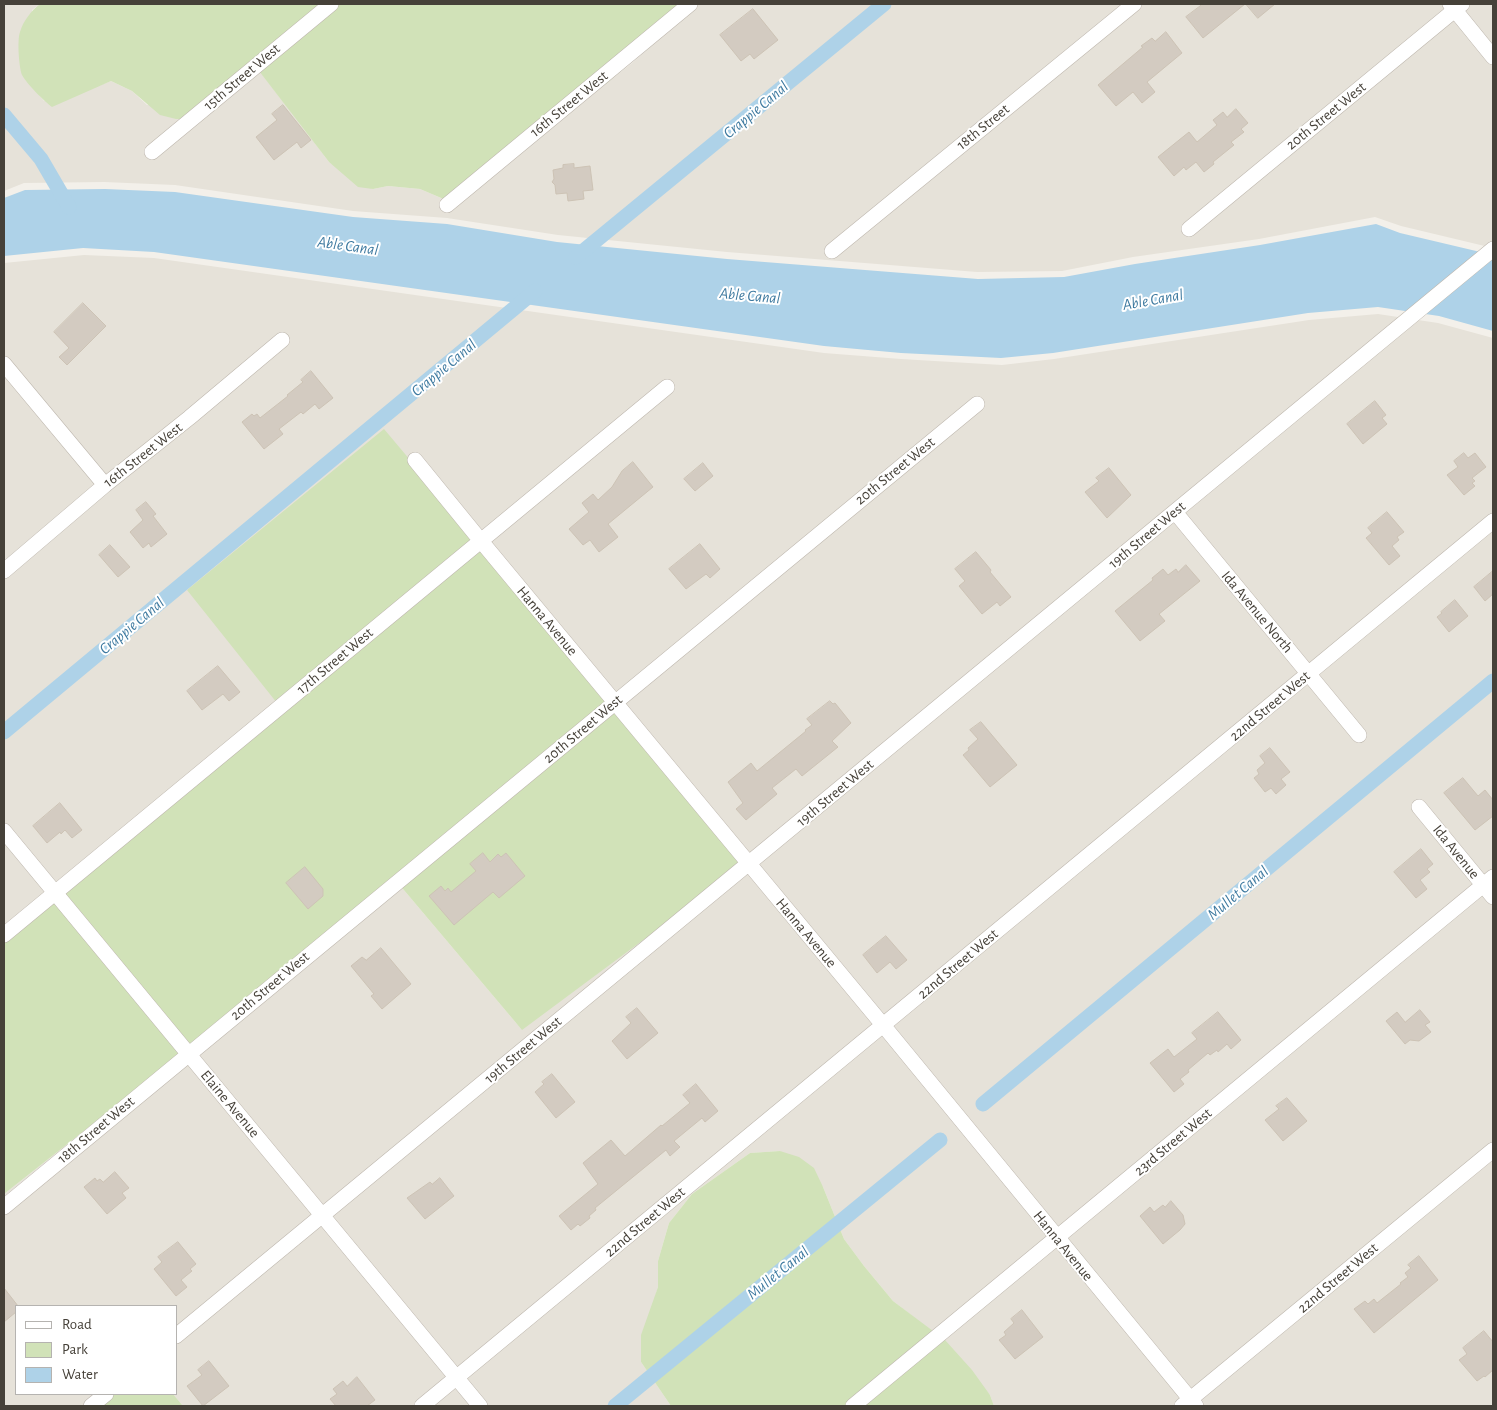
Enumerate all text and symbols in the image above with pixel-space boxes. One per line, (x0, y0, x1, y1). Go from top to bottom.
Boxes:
street label: 15th Street West (200, 40, 284, 114)
street label: 16th Street West (526, 67, 612, 141)
water label: Crappie Canal (720, 77, 792, 143)
street label: 20th Street West (1282, 78, 1370, 154)
street label: 18th Street (953, 100, 1013, 154)
water label: Able Canal (316, 232, 380, 260)
water label: Able Canal (719, 284, 781, 308)
water label: Able Canal (1121, 285, 1185, 315)
water label: Crappie Canal (408, 335, 480, 401)
street label: 16th Street West (100, 419, 186, 491)
street label: 20th Street West (851, 433, 939, 509)
street label: 19th Street West (1105, 498, 1189, 572)
street label: Ida Avenue North (1217, 567, 1297, 657)
street label: Hanna Avenue (513, 583, 581, 659)
water label: Crappie Canal (96, 593, 168, 659)
street label: 17th Street West (293, 624, 377, 698)
street label: 22nd Street West (1226, 667, 1314, 745)
street label: 20th Street West (540, 691, 626, 767)
street label: 19th Street West (793, 756, 877, 830)
street label: Ida Avenue (1429, 821, 1483, 883)
water label: Mullet Canal (1203, 862, 1273, 924)
street label: Hanna Avenue (772, 895, 840, 971)
street label: 22nd Street West (914, 925, 1002, 1003)
street label: 20th Street West (227, 948, 313, 1024)
street label: 19th Street West (481, 1013, 565, 1087)
street label: Elaine Avenue (197, 1067, 263, 1141)
street label: 18th Street West (54, 1093, 138, 1167)
street label: 23rd Street West (1131, 1104, 1215, 1180)
street label: 22nd Street West (601, 1183, 689, 1261)
street label: Hanna Avenue (1029, 1207, 1097, 1285)
street label: 22nd Street West (1294, 1239, 1382, 1317)
water label: Mullet Canal (743, 1242, 813, 1304)
legend (15, 1305, 178, 1395)
text: Road (62, 1317, 92, 1332)
text: Park (62, 1342, 88, 1357)
text: Water (62, 1367, 98, 1382)

